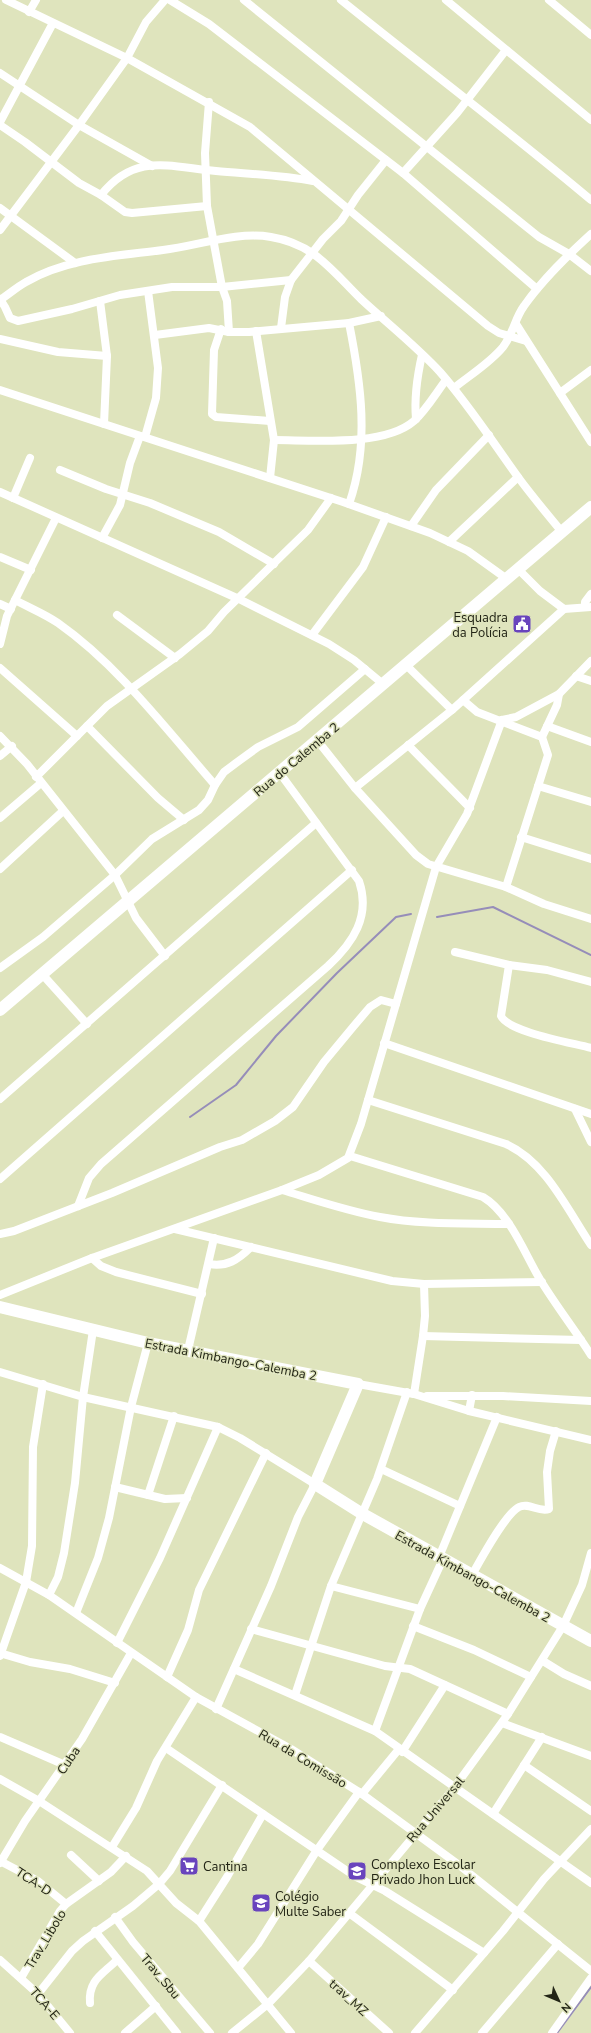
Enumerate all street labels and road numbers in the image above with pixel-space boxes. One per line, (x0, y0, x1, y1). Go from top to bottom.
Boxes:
street label: Rua do Calemba 2 (250, 718, 344, 801)
street label: Estrada Kimbango-Calemba 2 (143, 1334, 318, 1386)
street label: Estrada Kimbango-Calemba 2 (392, 1527, 553, 1627)
street label: Rua da Comissão (255, 1725, 350, 1792)
street label: Cuba (53, 1743, 85, 1778)
street label: Rua Universal (403, 1773, 469, 1847)
street label: TCA-D (12, 1863, 55, 1900)
street label: Trav_Libolo (21, 1906, 71, 1973)
street label: Trav_Sbu (136, 1950, 184, 2003)
street label: trav_MZ (325, 1975, 372, 2020)
street label: TCA-E (25, 1983, 64, 2024)

